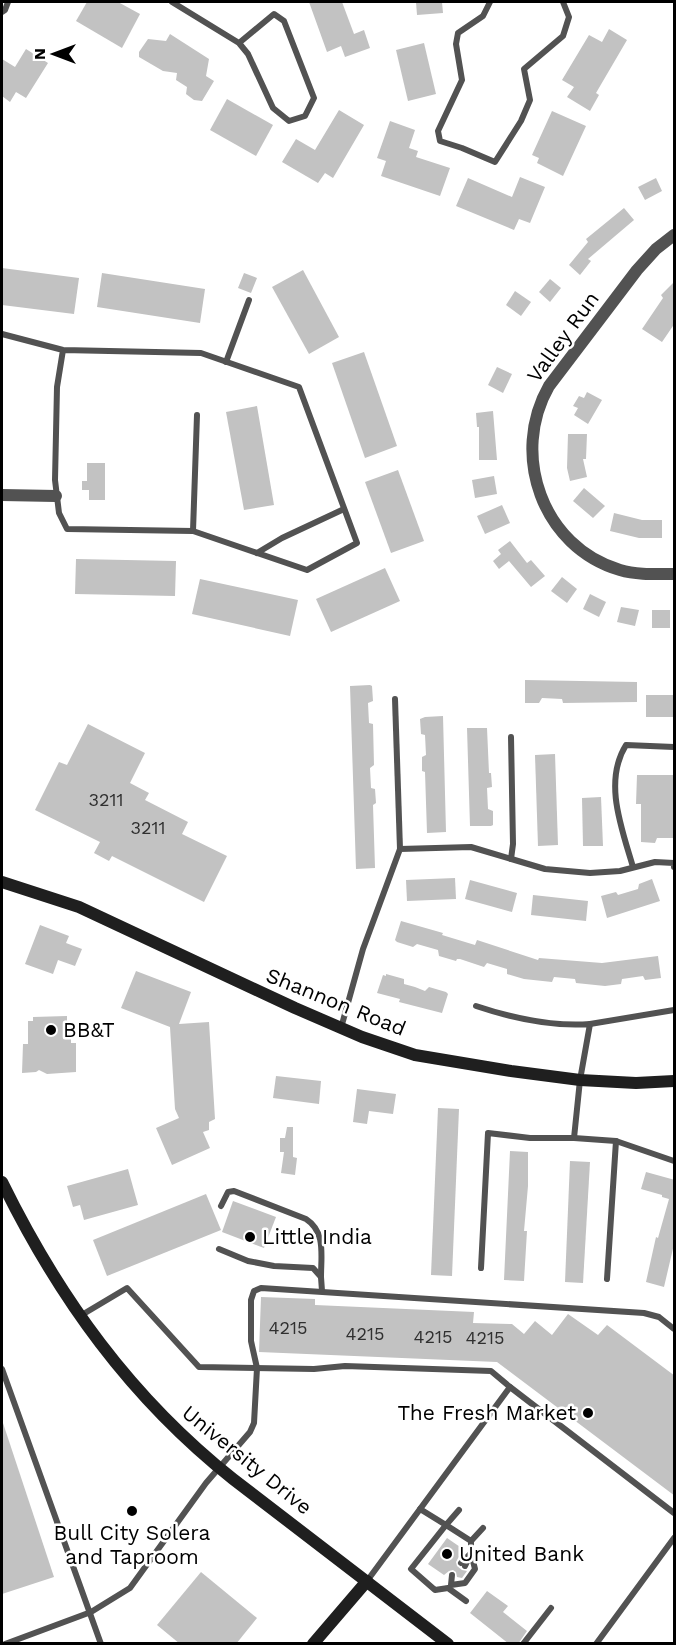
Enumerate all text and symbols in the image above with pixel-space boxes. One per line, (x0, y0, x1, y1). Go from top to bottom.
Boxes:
north arrow (24, 24, 84, 84)
text: N (30, 48, 49, 60)
street label: Valley Run (521, 287, 604, 387)
house number: 3211 (88, 789, 124, 810)
house number: 3211 (130, 817, 166, 838)
street label: Shannon Road (263, 962, 410, 1041)
place label: BB&T (63, 1017, 115, 1042)
marker: BB&T (44, 1023, 58, 1037)
place label: Little India (262, 1224, 372, 1249)
marker: Little India (243, 1230, 257, 1244)
house number: 4215 (269, 1317, 308, 1338)
house number: 4215 (346, 1323, 385, 1344)
house number: 4215 (414, 1326, 453, 1347)
house number: 4215 (466, 1327, 505, 1348)
street label: University Drive (177, 1400, 317, 1520)
place label: The Fresh Market (398, 1400, 576, 1425)
marker: The Fresh Market (581, 1406, 595, 1420)
marker: Bull City Solera and Taproom (125, 1504, 139, 1518)
place label: Bull City Solera and Taproom (54, 1520, 211, 1569)
place label: United Bank (459, 1541, 584, 1566)
marker: United Bank (440, 1547, 454, 1561)

